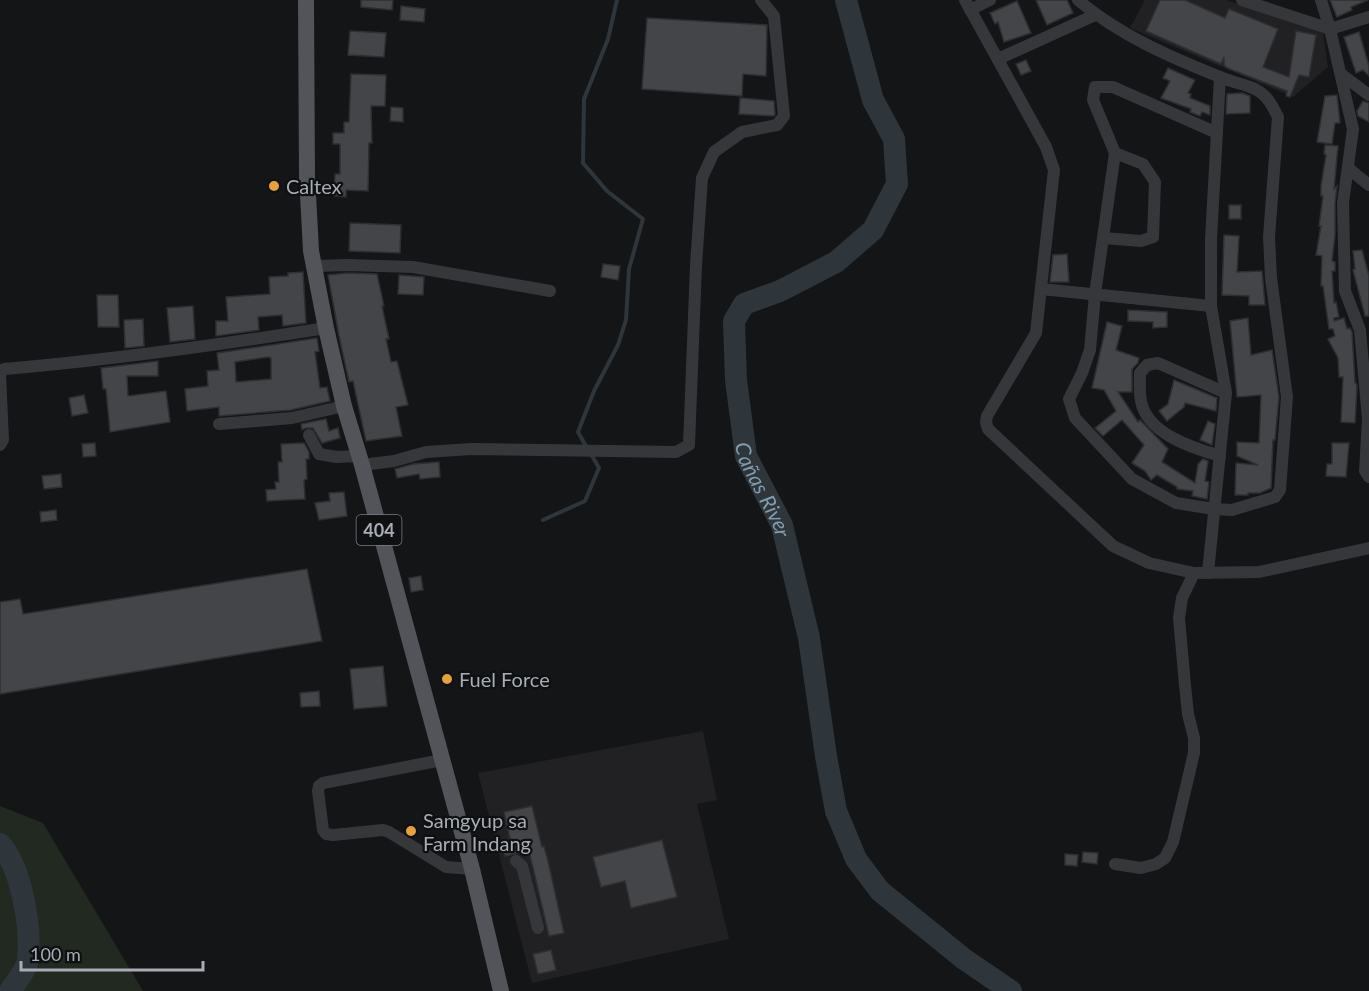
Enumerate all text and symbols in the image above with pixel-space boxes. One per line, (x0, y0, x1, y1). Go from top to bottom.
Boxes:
place label: Caltex (286, 174, 342, 198)
marker: Caltex (267, 179, 281, 193)
water label: Cañas River (732, 440, 797, 540)
road number: 404 (356, 515, 401, 545)
place label: Fuel Force (459, 667, 550, 691)
marker: Fuel Force (440, 672, 454, 686)
place label: Samgyup sa Farm Indang (423, 808, 531, 855)
marker: Samgyup sa Farm Indang (404, 824, 418, 838)
scale bar (21, 934, 202, 972)
text: 100 m (30, 943, 81, 965)

